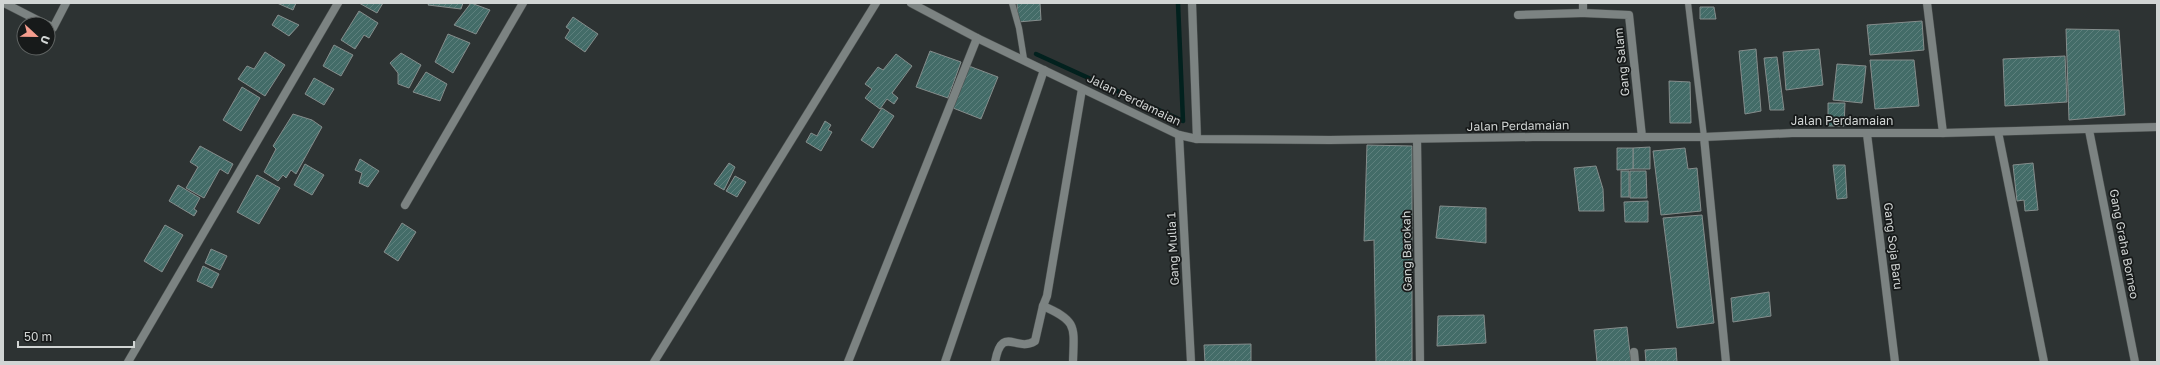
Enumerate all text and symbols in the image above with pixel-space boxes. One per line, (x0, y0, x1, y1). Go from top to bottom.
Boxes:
north arrow (16, 16, 56, 56)
street label: Gang Salam (1610, 27, 1633, 97)
text: U (38, 34, 53, 46)
street label: Jalan Perdamaian (1085, 70, 1184, 129)
street label: Jalan Perdamaian (1791, 113, 1893, 128)
street label: Jalan Perdamaian (1467, 117, 1569, 134)
street label: Gang Graha Borneo (2106, 188, 2142, 300)
street label: Gang Soja Baru (1881, 202, 1906, 290)
street label: Gang Barokah (1398, 211, 1415, 291)
street label: Gang Mulia 1 (1163, 212, 1182, 286)
scale bar (18, 323, 134, 349)
text: 50 m (24, 329, 52, 344)

